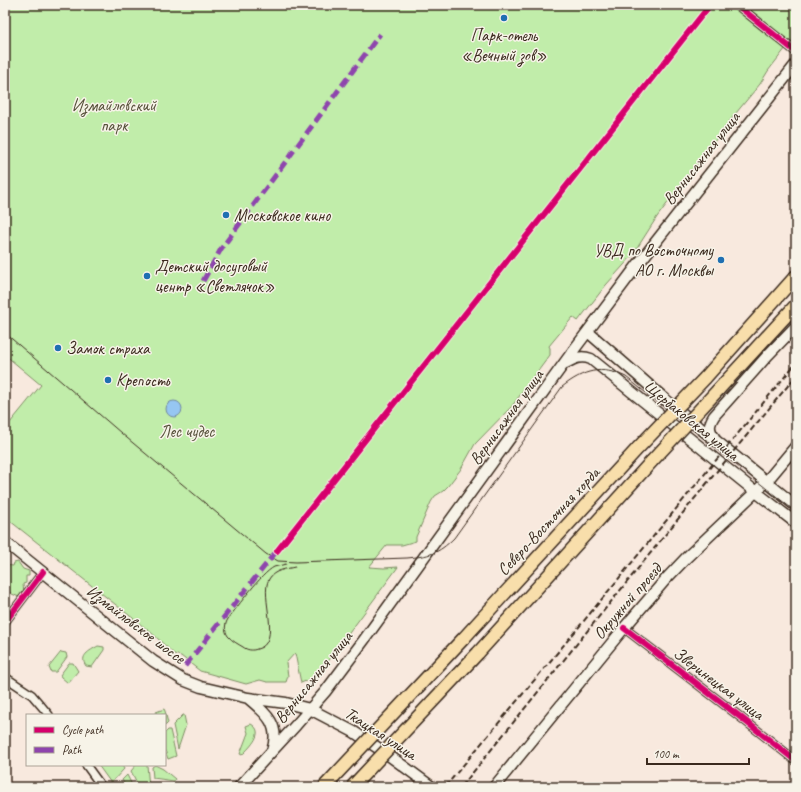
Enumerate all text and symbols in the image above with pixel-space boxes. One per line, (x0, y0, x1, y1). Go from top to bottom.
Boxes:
marker: Парк-отель «Вечный зов» (499, 13, 509, 23)
place label: Парк-отель «Вечный зов» (461, 25, 547, 67)
park label: Измайловский парк (72, 95, 157, 136)
street label: Вернисажная улица (658, 107, 745, 209)
place label: Московское кино (234, 205, 331, 226)
marker: Московское кино (221, 210, 231, 220)
place label: УВД по Восточному АО г. Москвы (594, 240, 715, 281)
marker: УВД по Восточному АО г. Москвы (716, 255, 726, 265)
place label: Детский досуговый центр «Светлячок» (155, 256, 275, 297)
marker: Детский досуговый центр «Светлячок» (142, 271, 152, 281)
place label: Замок страха (66, 338, 151, 359)
marker: Замок страха (53, 343, 63, 353)
street label: Вернисажная улица (465, 365, 549, 469)
place label: Крепость (116, 370, 171, 391)
marker: Крепость (103, 375, 113, 385)
street label: Щербаковская улица (640, 376, 744, 466)
park label: Лес чудес (160, 421, 215, 442)
street label: Северо-Восточная хорда (493, 461, 605, 580)
street label: Окружной проезд (589, 557, 667, 644)
street label: Измайловское шоссе (82, 580, 190, 670)
street label: Вернисажная улица (270, 626, 358, 728)
street label: Зверинецкая улица (669, 643, 769, 725)
street label: Ткацкая улица (341, 702, 422, 766)
legend (26, 714, 166, 766)
text: Cycle path (62, 722, 104, 738)
scale bar (647, 740, 749, 766)
text: Path (62, 742, 82, 758)
text: 100 m (653, 746, 680, 762)

